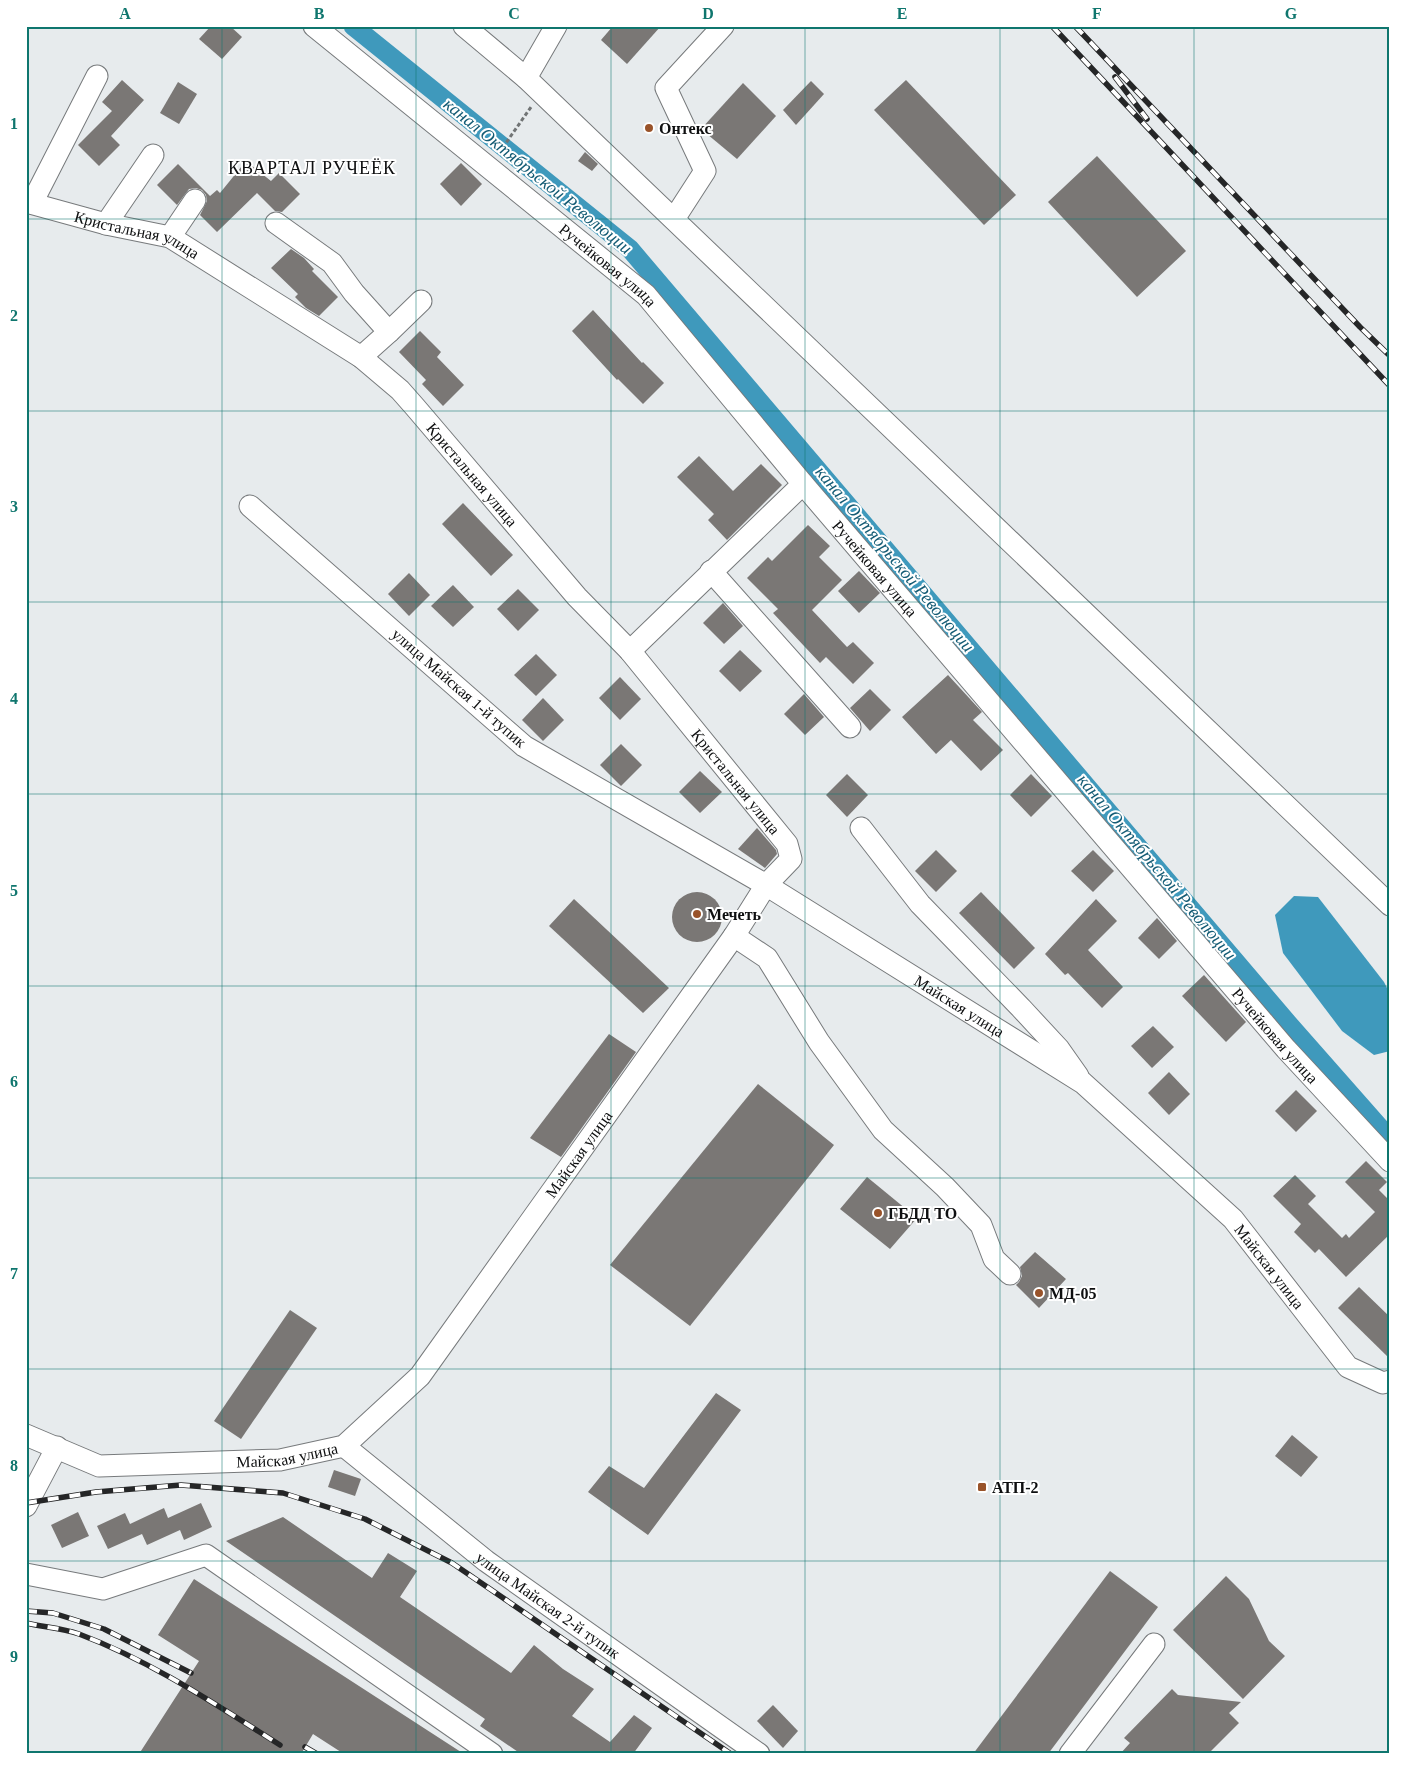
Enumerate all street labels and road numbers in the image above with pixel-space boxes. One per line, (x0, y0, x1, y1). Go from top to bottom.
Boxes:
street label: Кристальная улица (73, 207, 202, 262)
street label: Ручейковая улица (556, 220, 660, 310)
street label: Кристальная улица (424, 419, 521, 529)
street label: Ручейковая улица (829, 517, 921, 620)
street label: улица Майская 1-й тупик (388, 625, 530, 752)
street label: Кристальная улица (688, 725, 784, 837)
street label: Майская улица (911, 971, 1007, 1040)
street label: Ручейковая улица (1229, 984, 1322, 1086)
street label: Майская улица (542, 1107, 615, 1201)
street label: Майская улица (1232, 1220, 1308, 1312)
street label: Майская улица (236, 1439, 339, 1470)
street label: улица Майская 2-й тупик (472, 1548, 624, 1662)

